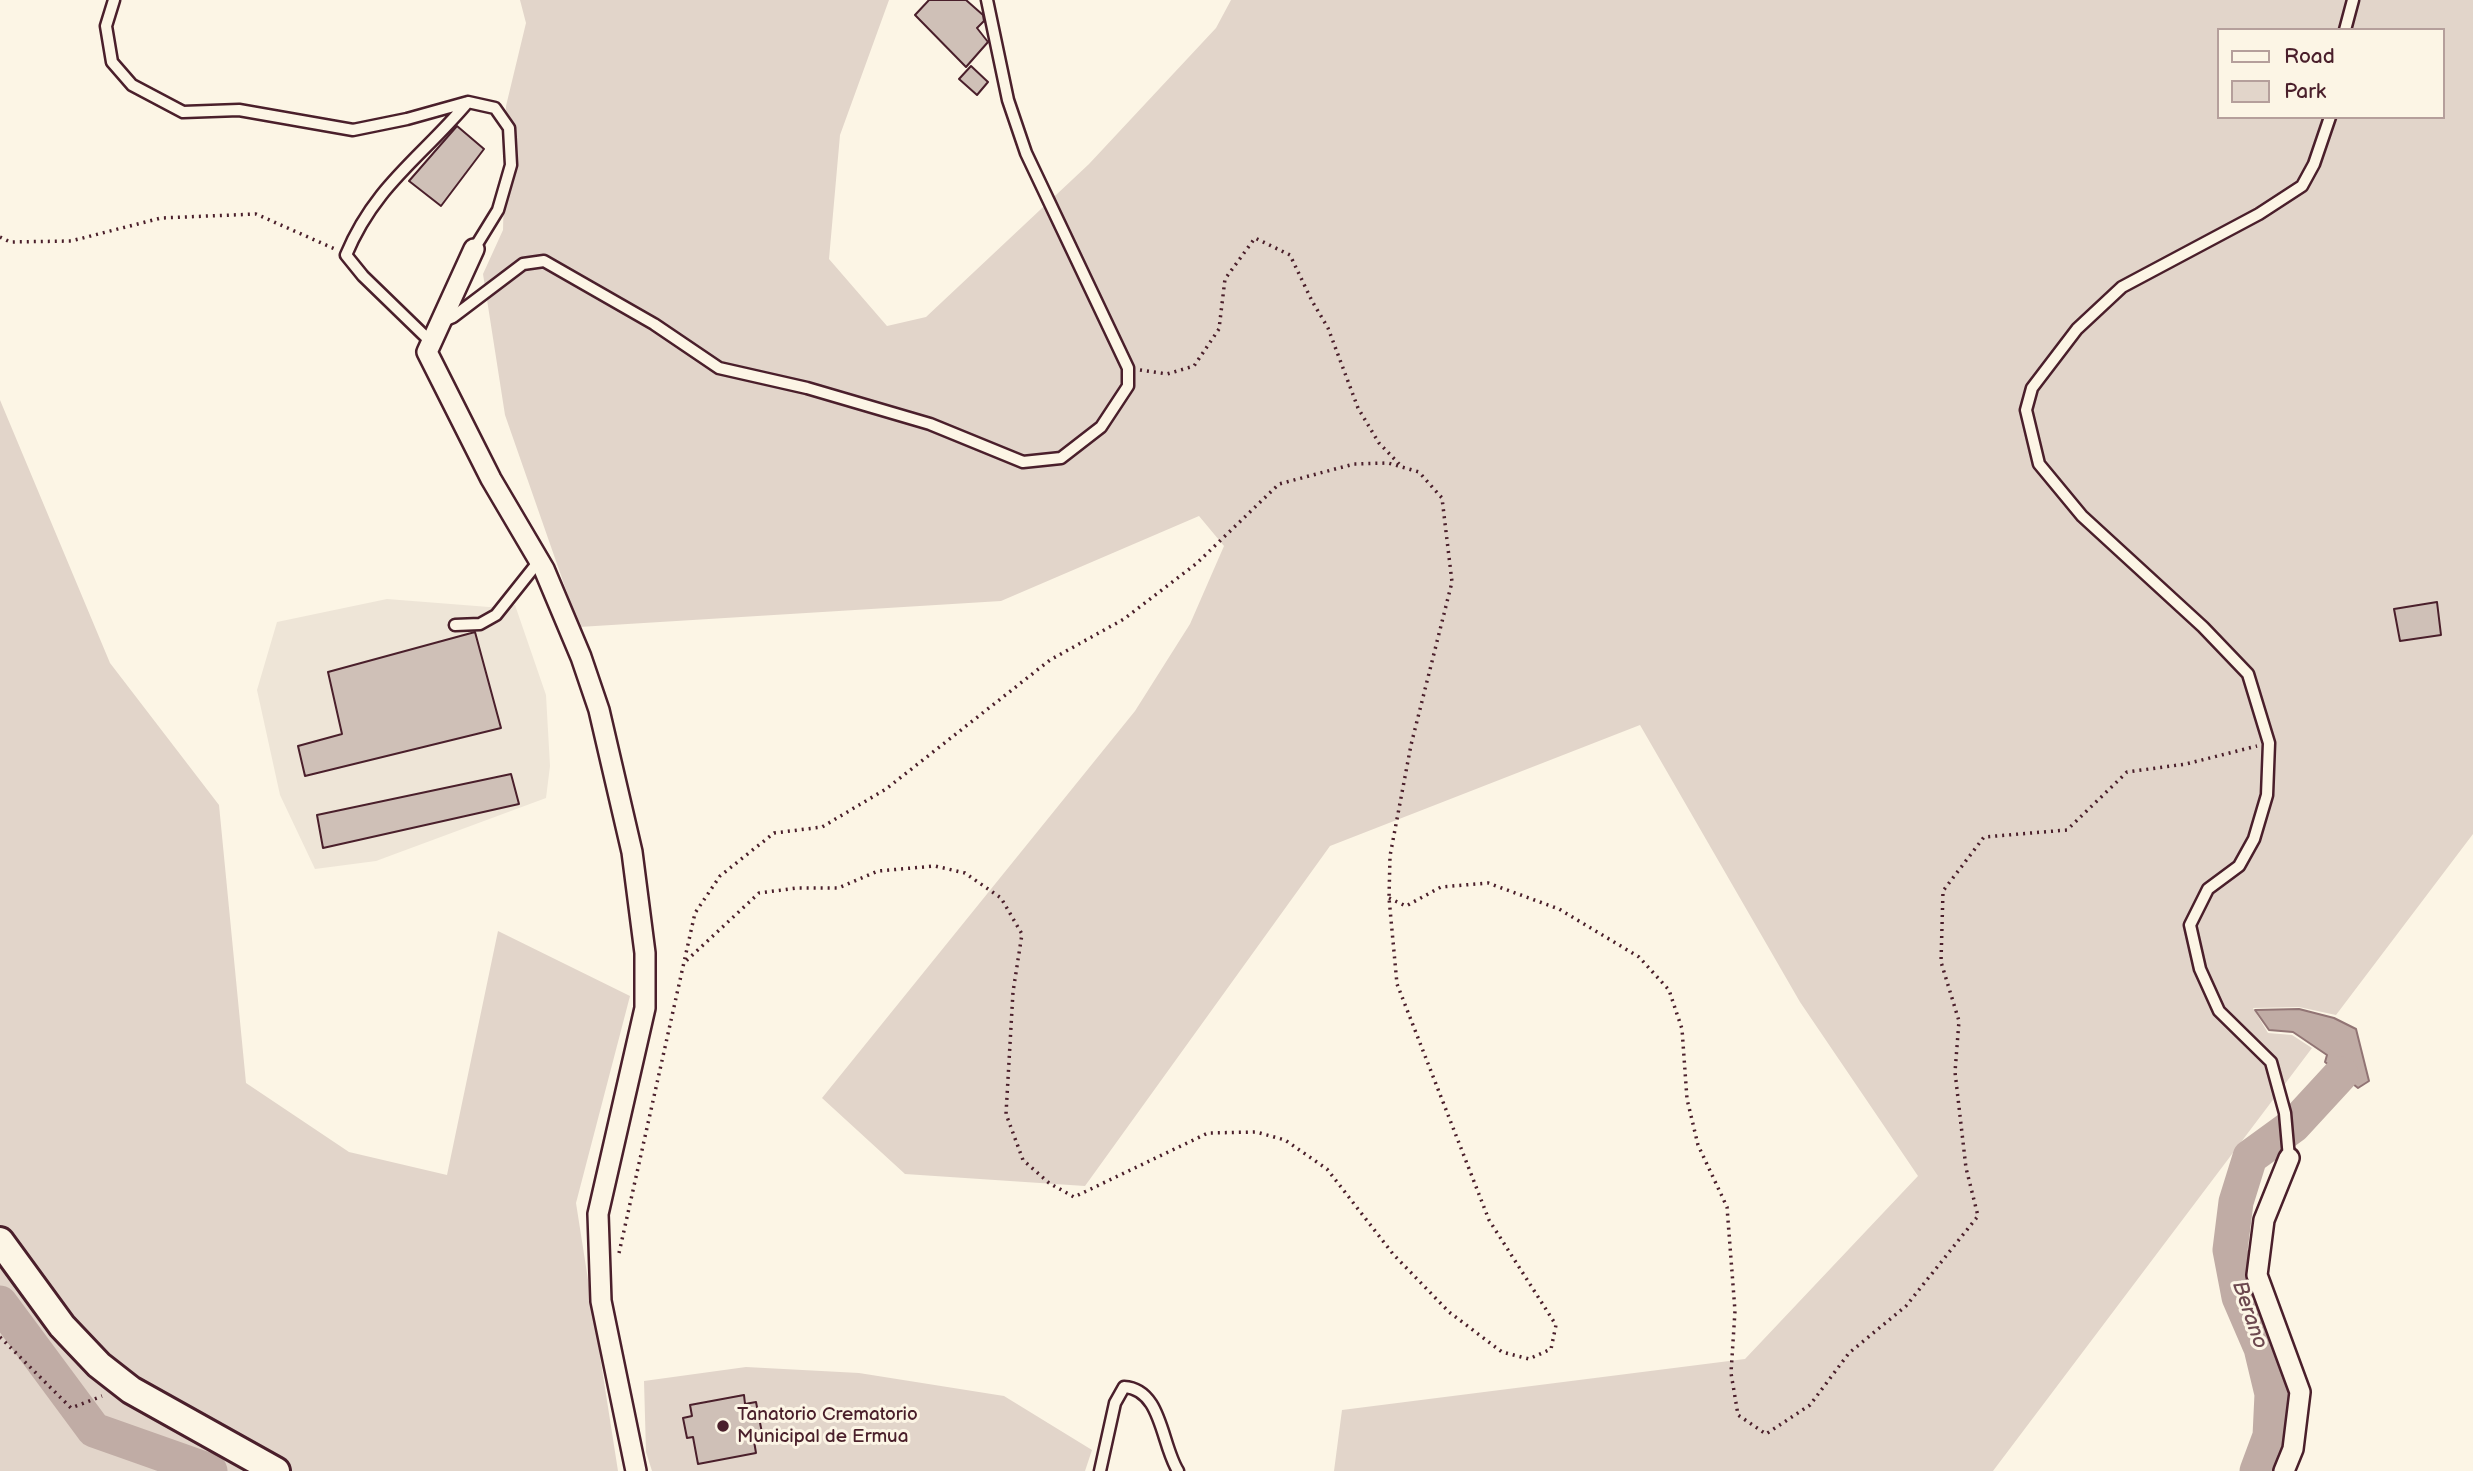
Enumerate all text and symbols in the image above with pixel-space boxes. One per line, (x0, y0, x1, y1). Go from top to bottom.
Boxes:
legend (2218, 28, 2445, 119)
text: Road (2284, 44, 2335, 69)
text: Park (2284, 79, 2326, 104)
water label: Berano (2226, 1278, 2272, 1352)
place label: Tanatorio Crematorio Municipal de Ermua (737, 1404, 918, 1448)
marker: Tanatorio Crematorio Municipal de Ermua (715, 1418, 731, 1434)

